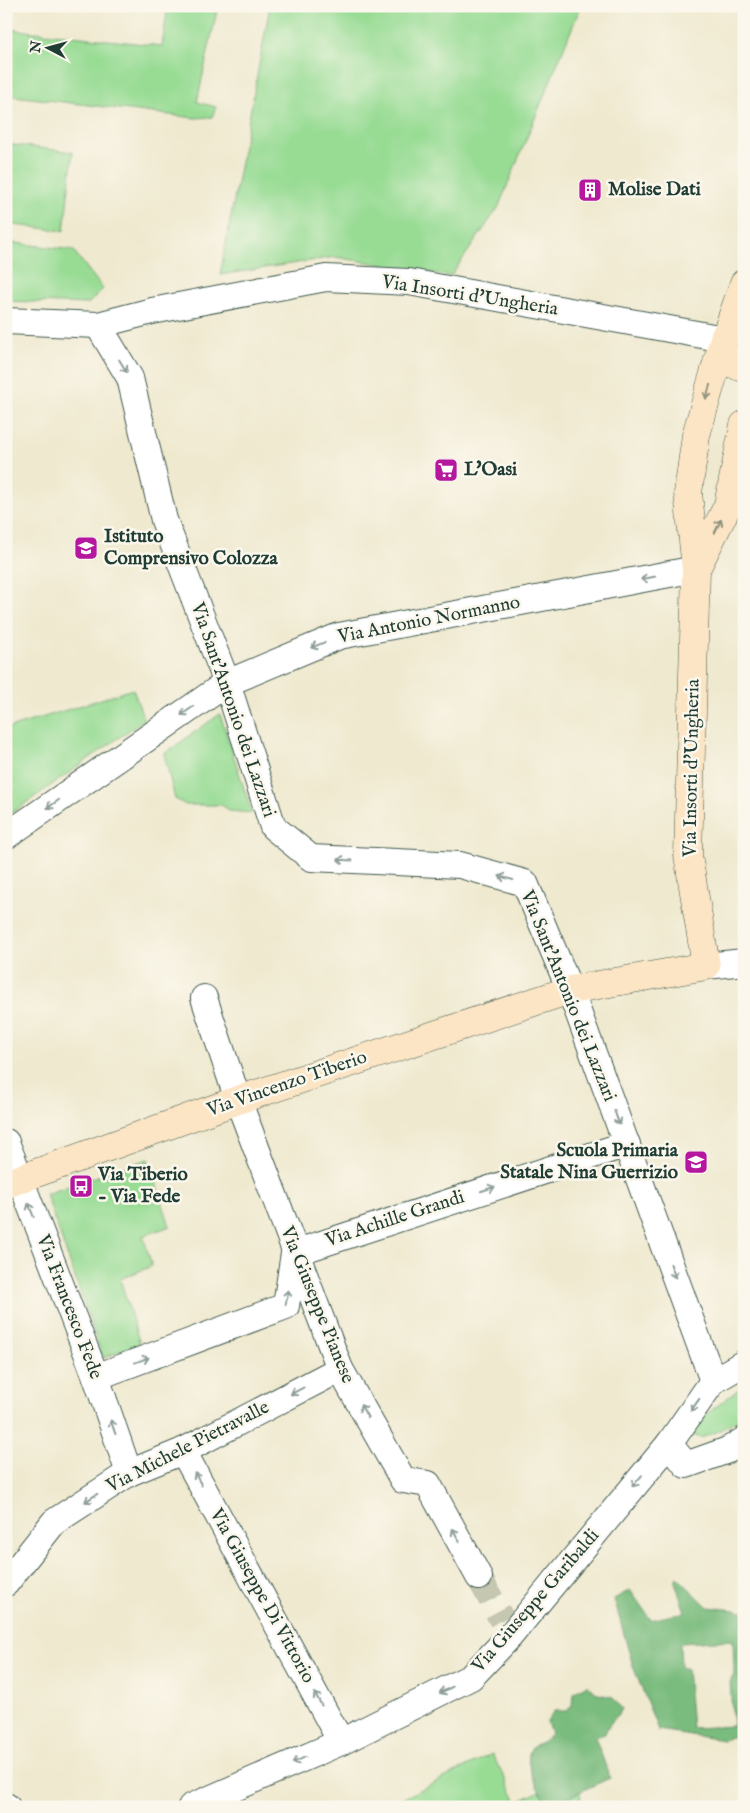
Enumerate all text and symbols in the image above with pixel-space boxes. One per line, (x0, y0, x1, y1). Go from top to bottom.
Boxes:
north arrow (22, 22, 72, 72)
text: N (26, 40, 46, 55)
building icon: Molise Dati (577, 177, 603, 203)
place label: Molise Dati (608, 178, 701, 202)
street label: Via Insorti d'Ungheria (379, 270, 561, 322)
one-way arrow (119, 359, 129, 373)
one-way arrow (703, 384, 713, 400)
supermarket icon: L'Oasi (433, 457, 459, 483)
place label: L'Oasi (464, 458, 517, 482)
one-way arrow (713, 518, 723, 533)
place label: Istituto Comprensivo Colozza (104, 525, 279, 571)
school or university icon: Istituto Comprensivo Colozza (73, 535, 99, 561)
one-way arrow (641, 574, 657, 584)
street label: Via Antonio Normanno (335, 591, 522, 650)
street label: Via Sant'Antonio dei Lazzari (185, 599, 281, 821)
one-way arrow (311, 640, 326, 650)
street label: Via Insorti d'Ungheria (678, 678, 706, 858)
one-way arrow (180, 706, 194, 716)
one-way arrow (46, 799, 60, 809)
one-way arrow (337, 855, 354, 865)
one-way arrow (498, 873, 514, 882)
street label: Via Sant'Antonio dei Lazzari (514, 886, 621, 1105)
street label: Via Vincenzo Tiberio (203, 1045, 370, 1123)
one-way arrow (613, 1110, 622, 1125)
place label: Scuola Primaria Statale Nina Guerrizio (500, 1139, 679, 1185)
school or university icon: Scuola Primaria Statale Nina Guerrizio (683, 1149, 709, 1175)
place label: Via Tiberio - Via Fede (97, 1163, 188, 1209)
bus stop icon: Via Tiberio - Via Fede (68, 1173, 94, 1199)
one-way arrow (480, 1184, 496, 1193)
street label: Via Achille Grandi (321, 1185, 468, 1253)
one-way arrow (26, 1203, 35, 1218)
street label: Via Giuseppe Pianese (274, 1222, 360, 1387)
street label: Via Francesco Fede (30, 1231, 108, 1383)
one-way arrow (669, 1263, 678, 1278)
one-way arrow (283, 1290, 293, 1306)
one-way arrow (134, 1355, 149, 1364)
one-way arrow (289, 1386, 304, 1396)
street label: Via Michele Pietravalle (102, 1395, 274, 1499)
one-way arrow (690, 1398, 700, 1412)
one-way arrow (358, 1404, 368, 1418)
one-way arrow (108, 1420, 117, 1435)
one-way arrow (193, 1472, 203, 1487)
one-way arrow (631, 1475, 643, 1488)
one-way arrow (84, 1494, 98, 1504)
street label: Via Giuseppe Di Vittorio (204, 1504, 320, 1688)
street label: Via Giuseppe Garibaldi (466, 1524, 605, 1679)
one-way arrow (450, 1528, 460, 1542)
one-way arrow (439, 1686, 454, 1695)
one-way arrow (312, 1692, 322, 1706)
one-way arrow (292, 1755, 307, 1765)

